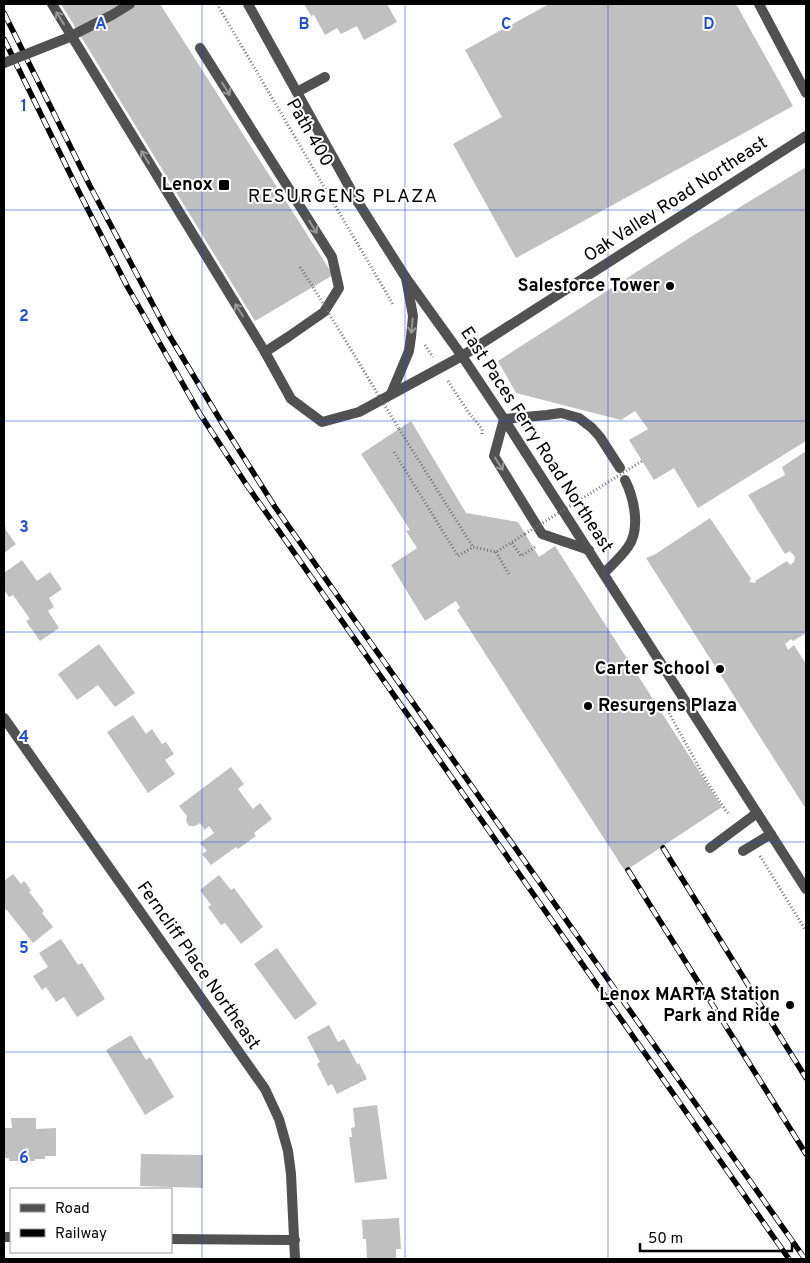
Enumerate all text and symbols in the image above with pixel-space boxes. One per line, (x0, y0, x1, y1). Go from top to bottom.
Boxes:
one-way arrow (55, 11, 66, 25)
text: A (95, 15, 107, 35)
text: B (298, 15, 310, 35)
text: C (501, 15, 511, 35)
text: D (703, 15, 715, 35)
one-way arrow (221, 82, 231, 96)
street label: Path 400 (280, 95, 338, 171)
text: 1 (21, 97, 27, 117)
street label: Oak Valley Road Northeast (580, 132, 772, 268)
one-way arrow (140, 150, 150, 164)
place label: Lenox (162, 174, 213, 197)
marker: Lenox (217, 178, 231, 192)
district label: RESURGENS PLAZA (248, 185, 438, 209)
one-way arrow (308, 219, 318, 233)
place label: Salesforce Tower (517, 275, 661, 298)
marker: Salesforce Tower (664, 280, 676, 292)
one-way arrow (234, 303, 244, 317)
text: 2 (19, 307, 29, 327)
one-way arrow (407, 318, 417, 334)
street label: East Paces Ferry Road Northeast (454, 323, 618, 557)
one-way arrow (494, 457, 504, 471)
text: 3 (19, 518, 29, 538)
place label: Carter School (595, 658, 710, 681)
marker: Carter School (714, 663, 726, 675)
place label: Resurgens Plaza (598, 695, 737, 718)
marker: Resurgens Plaza (582, 700, 594, 712)
text: 4 (19, 728, 29, 748)
street label: Ferncliff Place Northeast (131, 877, 265, 1055)
text: 5 (19, 939, 29, 959)
place label: Lenox MARTA Station Park and Ride (599, 984, 780, 1028)
marker: Lenox MARTA Station Park and Ride (784, 999, 796, 1011)
text: 6 (19, 1149, 29, 1169)
legend (10, 1188, 172, 1253)
text: Road (55, 1200, 90, 1219)
scale bar (640, 1220, 792, 1252)
text: Railway (55, 1225, 107, 1244)
text: 50 m (648, 1230, 683, 1249)

